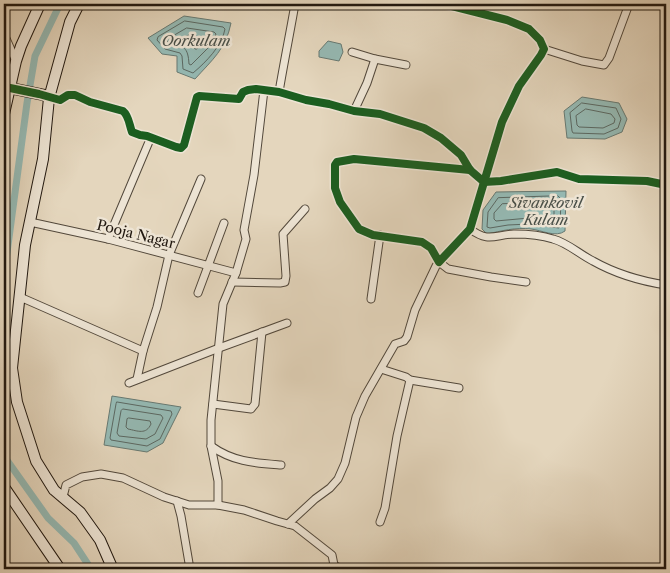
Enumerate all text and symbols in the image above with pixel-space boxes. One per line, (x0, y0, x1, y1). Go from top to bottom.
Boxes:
water label: Oorkulam (161, 31, 231, 50)
water label: Sivankovil Kulam (508, 193, 585, 229)
street label: Pooja Nagar (95, 216, 177, 252)

